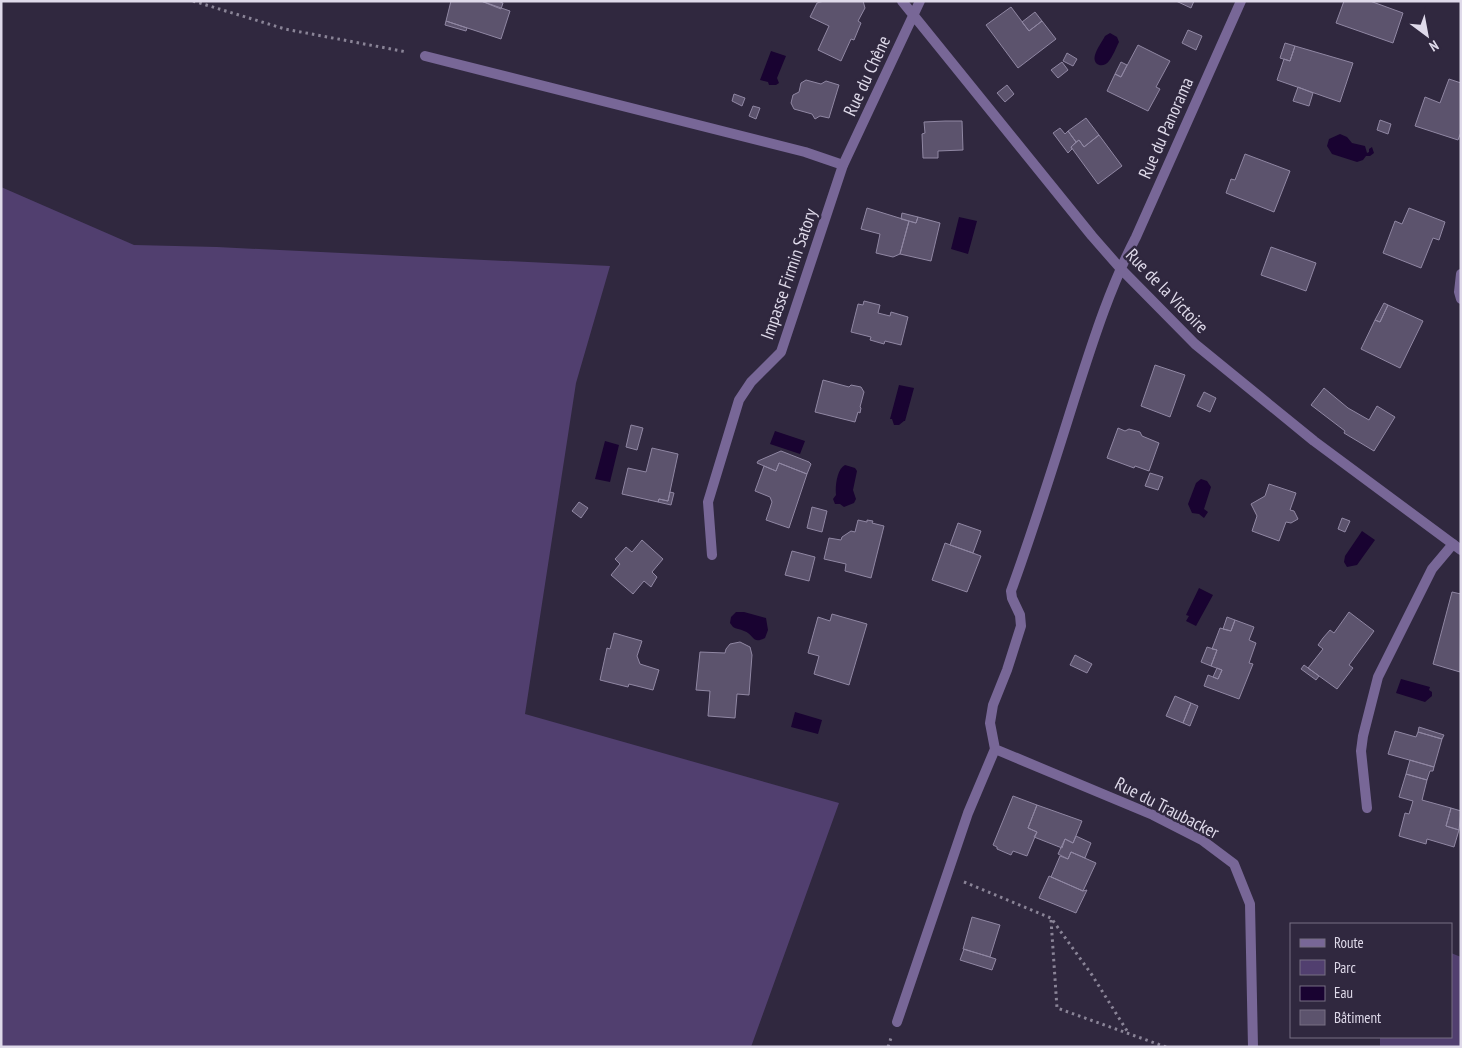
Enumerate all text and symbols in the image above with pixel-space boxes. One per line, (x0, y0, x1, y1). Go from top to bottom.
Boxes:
north arrow (1402, 10, 1452, 60)
street label: Rue du Chêne (838, 32, 895, 120)
text: N (1426, 36, 1442, 56)
street label: Rue du Panorama (1133, 73, 1198, 182)
street label: Impasse Firmin Satory (755, 205, 822, 342)
street label: Rue de la Victoire (1121, 243, 1214, 338)
street label: Rue du Traubacker (1111, 771, 1223, 844)
legend (1290, 923, 1452, 1038)
text: Route (1334, 933, 1364, 952)
text: Parc (1334, 958, 1356, 977)
text: Eau (1334, 983, 1353, 1002)
text: Bâtiment (1334, 1008, 1381, 1027)

